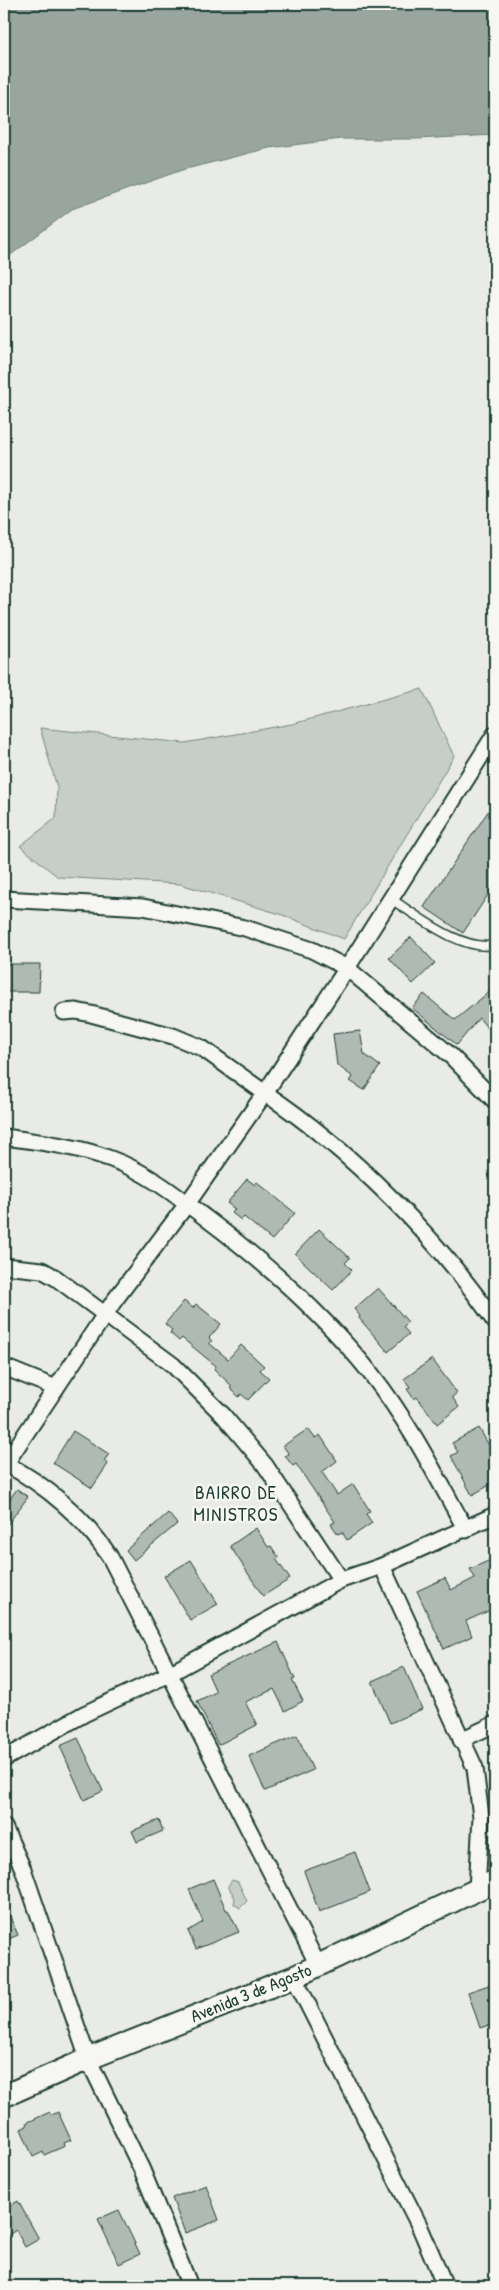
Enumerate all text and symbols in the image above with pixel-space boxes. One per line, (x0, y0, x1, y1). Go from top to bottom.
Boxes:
district label: BAIRRO DE MINISTROS (194, 1479, 278, 1527)
street label: Avenida 3 de Agosto (187, 1957, 315, 2028)

